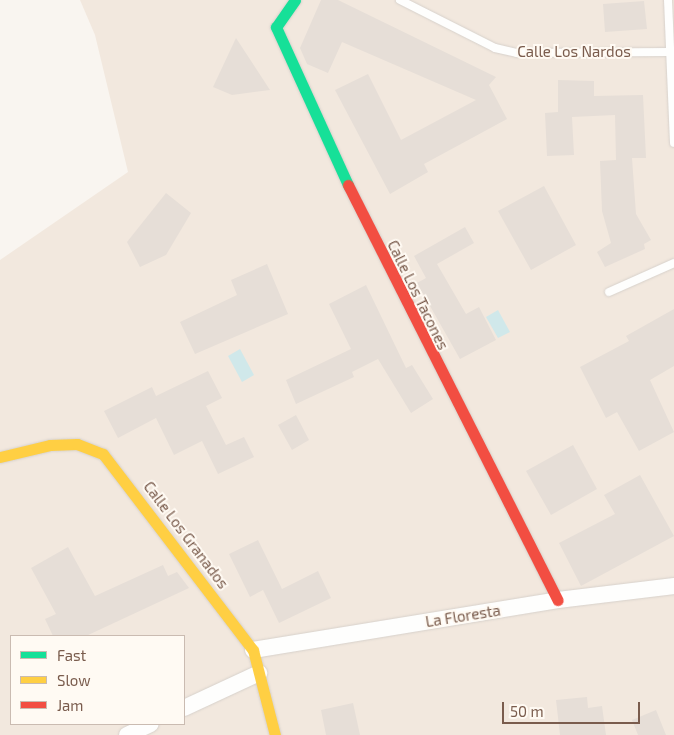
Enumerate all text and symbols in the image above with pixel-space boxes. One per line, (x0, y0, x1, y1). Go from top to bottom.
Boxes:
street label: Calle Los Nardos (517, 43, 631, 61)
street label: Calle Los Tacones (384, 237, 452, 353)
street label: Calle Los Granados (140, 478, 232, 592)
street label: La Floresta (424, 601, 502, 631)
legend (10, 635, 185, 725)
text: Fast (57, 646, 86, 664)
text: Slow (57, 671, 91, 689)
scale bar (504, 692, 642, 724)
text: Jam (57, 696, 83, 714)
text: 50 m (510, 702, 544, 720)

